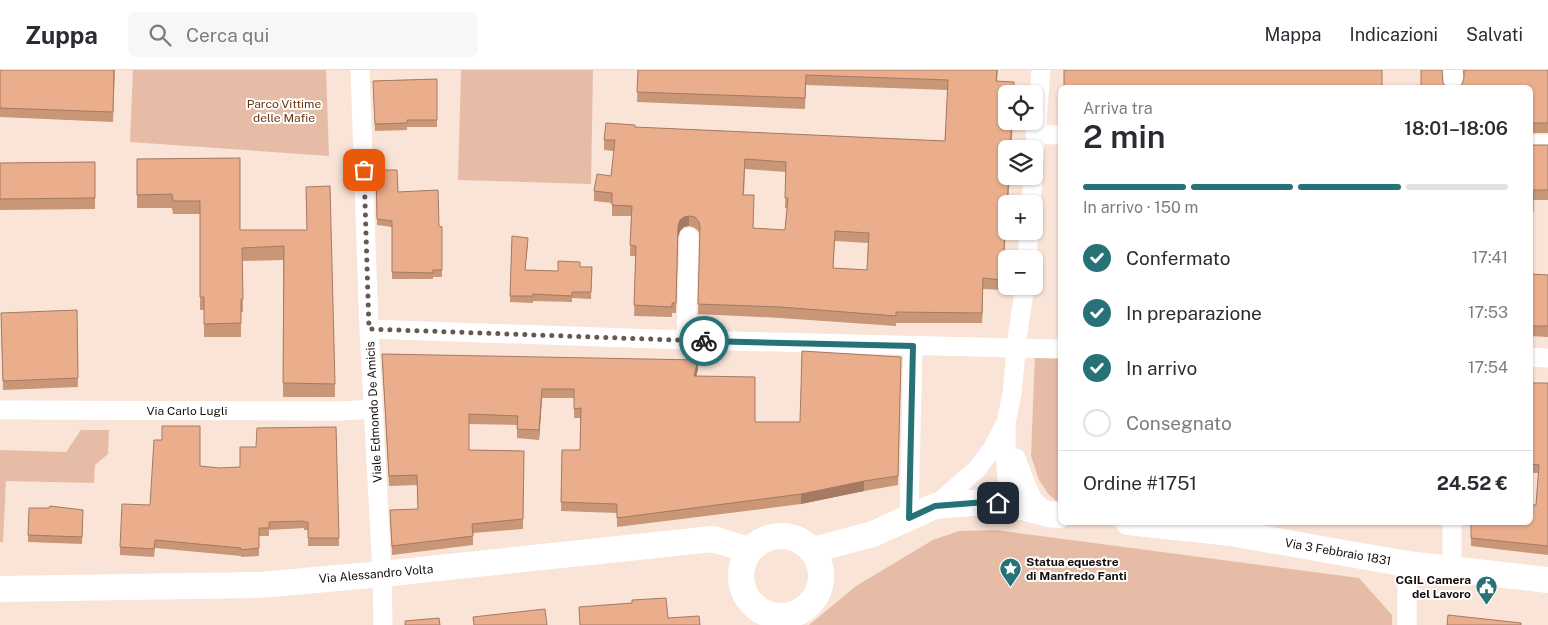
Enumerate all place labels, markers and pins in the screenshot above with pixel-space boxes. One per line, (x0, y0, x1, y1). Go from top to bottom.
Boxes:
pin (343, 149, 385, 191)
pin (977, 482, 1019, 524)
place label: Statua equestre di Manfredo Fanti (1026, 555, 1127, 583)
place icon: Statua equestre di Manfredo Fanti (998, 557, 1022, 588)
place label: CGIL Camera del Lavoro (1395, 573, 1471, 601)
public building icon: CGIL Camera del Lavoro (1475, 575, 1499, 606)

